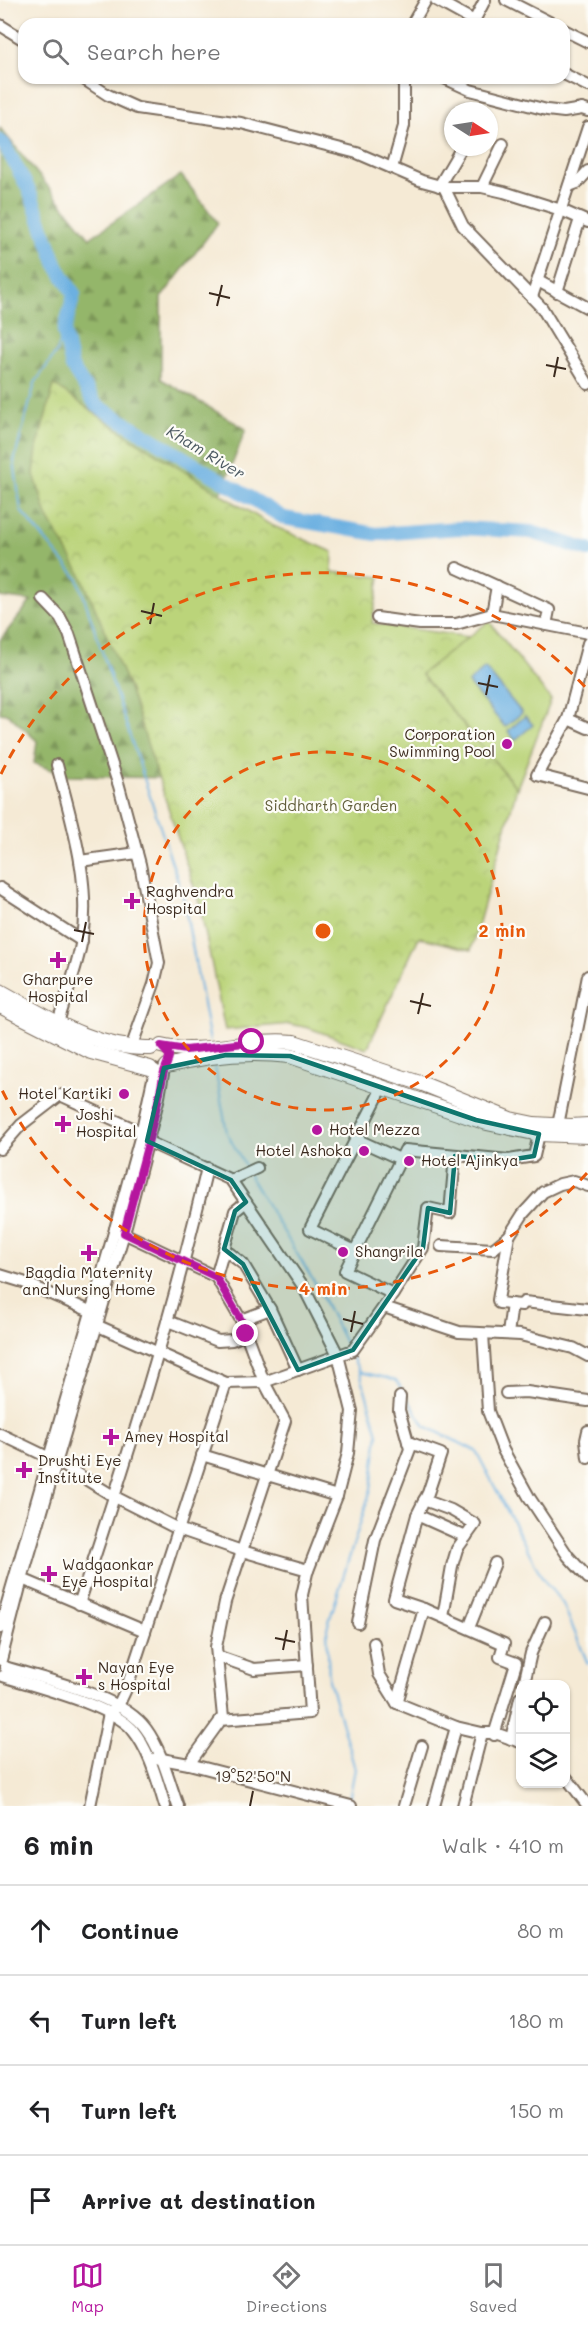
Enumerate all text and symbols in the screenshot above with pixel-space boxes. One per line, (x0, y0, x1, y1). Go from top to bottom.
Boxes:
search box (18, 18, 570, 84)
icon: search (39, 35, 72, 68)
text: Search here (87, 37, 221, 66)
north arrow (444, 102, 498, 156)
water label: Kham River (163, 420, 249, 483)
place label: Corporation Swimming Pool (389, 724, 495, 761)
marker: Corporation Swimming Pool (500, 737, 514, 751)
park label: Siddharth Garden (265, 795, 397, 815)
place label: Raghvendra Hospital (146, 881, 234, 918)
marker: Raghvendra Hospital (123, 892, 141, 910)
text: 2 min (478, 918, 526, 942)
centre of rings (313, 921, 333, 941)
marker: Gharpure Hospital (49, 951, 67, 969)
place label: Gharpure Hospital (23, 969, 93, 1006)
route start (238, 1028, 264, 1054)
place label: Hotel Kartiki (18, 1083, 112, 1103)
marker: Hotel Kartiki (117, 1087, 131, 1101)
place label: Joshi Hospital (76, 1104, 136, 1141)
marker: Joshi Hospital (54, 1115, 72, 1133)
place label: Hotel Mezza (329, 1119, 420, 1139)
marker: Hotel Mezza (310, 1123, 324, 1137)
place label: Hotel Ashoka (256, 1140, 352, 1160)
marker: Hotel Ashoka (357, 1144, 371, 1158)
place label: Hotel Ajinkya (421, 1150, 519, 1170)
marker: Hotel Ajinkya (402, 1154, 416, 1168)
place label: Shangrila (355, 1241, 424, 1261)
marker: Bagdia Maternity and Nursing Home (80, 1244, 98, 1262)
marker: Shangrila (336, 1245, 350, 1259)
place label: Bagdia Maternity and Nursing Home (22, 1262, 156, 1299)
text: 4 min (299, 1276, 347, 1300)
route end (232, 1320, 258, 1346)
place label: Amey Hospital (124, 1426, 229, 1446)
marker: Amey Hospital (102, 1428, 120, 1446)
place label: Drushti Eye Institute (38, 1450, 122, 1487)
marker: Drushti Eye Institute (15, 1461, 33, 1479)
place label: Wadgaonkar Eye Hospital (62, 1554, 154, 1591)
marker: Wadgaonkar Eye Hospital (40, 1565, 58, 1583)
place label: Nayan Eye s Hospital (98, 1657, 174, 1694)
marker: Nayan Eye s Hospital (75, 1668, 93, 1686)
map controls (516, 1680, 570, 1788)
button: locate (516, 1680, 570, 1734)
button: layers (516, 1734, 570, 1788)
text: 19°52'50"N (215, 1766, 291, 1786)
text: 6 min (24, 1828, 93, 1862)
text: Walk · 410 m (441, 1832, 564, 1858)
icon: ahead (24, 1914, 57, 1947)
text: Continue (81, 1916, 179, 1945)
text: 80 m (517, 1917, 564, 1943)
icon: left (24, 2004, 57, 2037)
text: Turn left (81, 2006, 177, 2035)
text: 180 m (508, 2007, 564, 2033)
icon: left (24, 2094, 57, 2127)
text: Turn left (81, 2096, 177, 2125)
text: 150 m (509, 2097, 564, 2123)
icon: arrive (24, 2184, 57, 2217)
text: Arrive at destination (81, 2186, 316, 2215)
tab: Map (71, 2259, 104, 2316)
tab: Directions (246, 2259, 327, 2316)
tab: Saved (469, 2259, 517, 2316)

